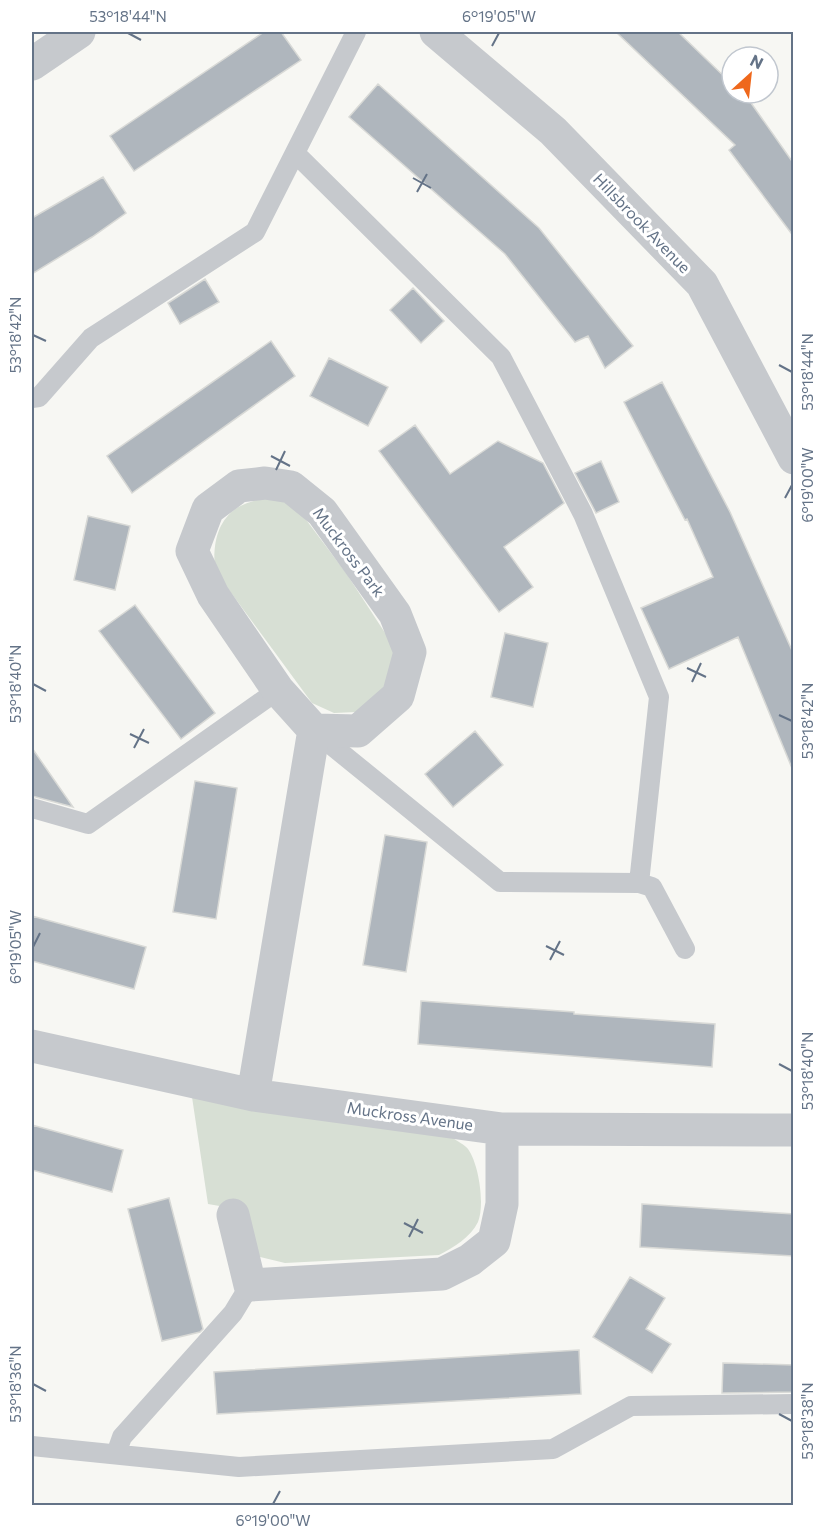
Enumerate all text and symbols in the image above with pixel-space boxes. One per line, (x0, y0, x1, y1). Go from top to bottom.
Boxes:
text: 53°18'44"N (89, 7, 167, 25)
text: 6°19'05"W (462, 7, 536, 25)
north arrow (720, 45, 780, 105)
text: N (747, 50, 767, 72)
street label: Hillsbrook Avenue (590, 169, 695, 276)
text: 53°18'42"N (6, 297, 24, 373)
text: 53°18'44"N (798, 333, 816, 411)
text: 6°19'00"W (798, 447, 816, 523)
street label: Muckross Park (309, 503, 389, 601)
text: 53°18'40"N (6, 645, 24, 723)
text: 53°18'42"N (798, 683, 816, 759)
text: 6°19'05"W (6, 910, 24, 984)
text: 53°18'40"N (798, 1032, 816, 1110)
street label: Muckross Avenue (346, 1097, 474, 1134)
text: 53°18'36"N (6, 1345, 24, 1423)
text: 53°18'38"N (798, 1382, 816, 1460)
text: 6°19'00"W (235, 1511, 311, 1529)

